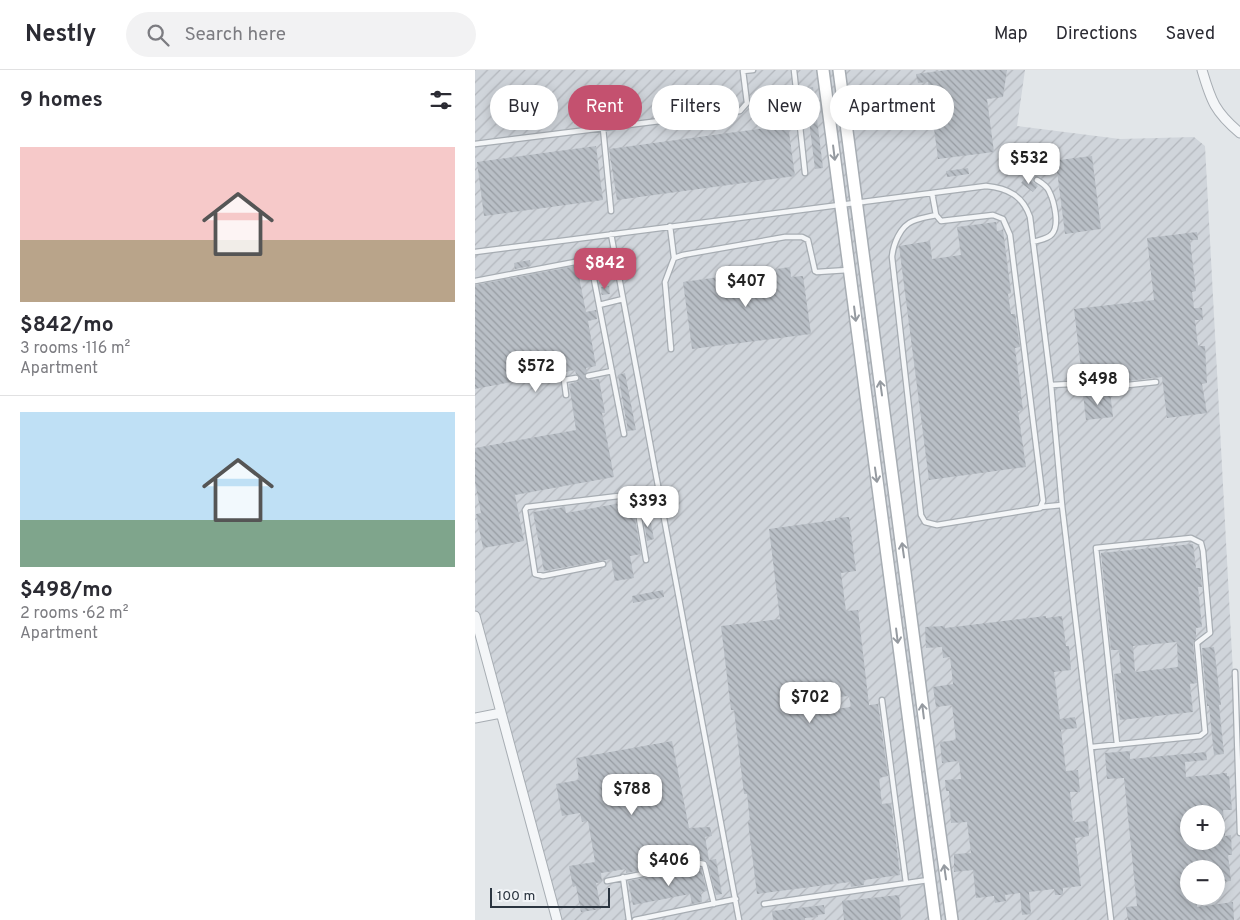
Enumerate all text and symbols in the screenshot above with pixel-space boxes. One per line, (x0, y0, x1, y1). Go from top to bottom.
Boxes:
search box (126, 12, 476, 57)
text: Nestly (25, 20, 96, 50)
icon: search (144, 21, 172, 49)
text: Search here (184, 23, 286, 47)
text: Map (994, 23, 1028, 46)
text: Directions (1056, 23, 1138, 46)
text: Saved (1166, 23, 1215, 46)
chip: Buy (490, 85, 558, 130)
chip: Rent (568, 85, 642, 130)
chip: Filters (652, 85, 739, 130)
chip: New (749, 85, 820, 130)
chip: Apartment (830, 85, 954, 130)
icon: filters (427, 86, 455, 114)
text: 9 homes (20, 87, 103, 114)
pin: $532 (999, 142, 1059, 185)
one-way arrow (829, 145, 839, 161)
text: $532 (1010, 149, 1048, 169)
icon: home (193, 179, 283, 269)
pin: $842 (575, 248, 635, 290)
text: $842 (585, 254, 625, 274)
pin: $407 (716, 266, 776, 308)
text: $407 (727, 272, 765, 292)
one-way arrow (850, 306, 860, 322)
text: $842/mo (20, 312, 114, 339)
text: 3 rooms · 116 m² (20, 339, 130, 359)
pin: $572 (506, 350, 566, 393)
text: $572 (517, 357, 555, 377)
text: Apartment (20, 359, 98, 379)
pin: $498 (1068, 364, 1128, 406)
text: $498 (1078, 370, 1118, 390)
one-way arrow (876, 381, 886, 397)
icon: home (193, 445, 283, 535)
one-way arrow (871, 467, 881, 483)
pin: $393 (618, 486, 678, 528)
text: $393 (629, 492, 667, 512)
one-way arrow (898, 542, 908, 558)
text: $498/mo (20, 577, 113, 604)
text: 2 rooms · 62 m² (20, 604, 128, 624)
text: Apartment (20, 624, 98, 644)
one-way arrow (892, 628, 902, 644)
pin: $702 (780, 682, 840, 724)
text: $702 (791, 688, 829, 708)
one-way arrow (918, 703, 928, 719)
pin: $788 (602, 774, 662, 816)
text: $788 (613, 780, 651, 800)
map controls (1180, 805, 1225, 905)
button: + (1180, 805, 1225, 850)
pin: $406 (639, 844, 699, 887)
text: $406 (649, 851, 689, 871)
button: − (1180, 860, 1225, 905)
one-way arrow (940, 864, 950, 880)
scale bar (490, 885, 610, 908)
text: 100 m (497, 888, 535, 905)

